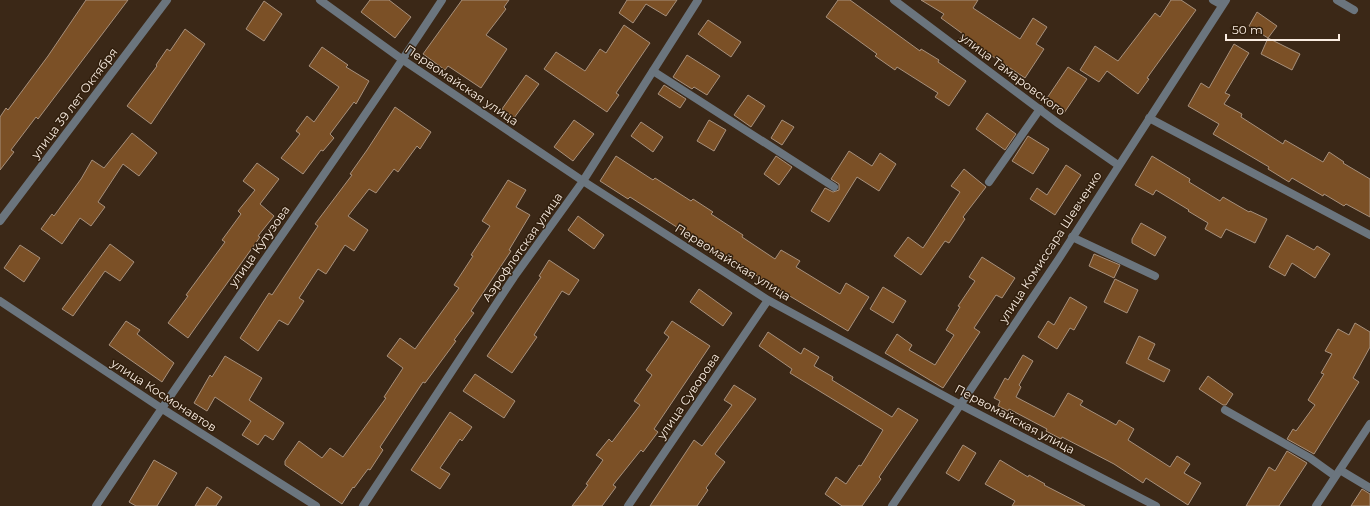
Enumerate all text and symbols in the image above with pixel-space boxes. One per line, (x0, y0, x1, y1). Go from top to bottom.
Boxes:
scale bar (1226, 16, 1339, 42)
text: 50 m (1232, 22, 1263, 37)
street label: улица Тамаровского (957, 29, 1069, 119)
street label: Первомайская улица (402, 41, 522, 129)
street label: улица 39 лет Октября (27, 45, 120, 162)
street label: улица Комиссара Шевченко (995, 168, 1105, 326)
street label: Аэрофлотская улица (479, 189, 565, 305)
street label: улица Кутузова (225, 202, 293, 290)
street label: Первомайская улица (672, 220, 794, 304)
street label: улица Суворова (653, 350, 722, 443)
street label: улица Космонавтов (108, 355, 220, 435)
street label: Первомайская улица (952, 381, 1078, 457)

